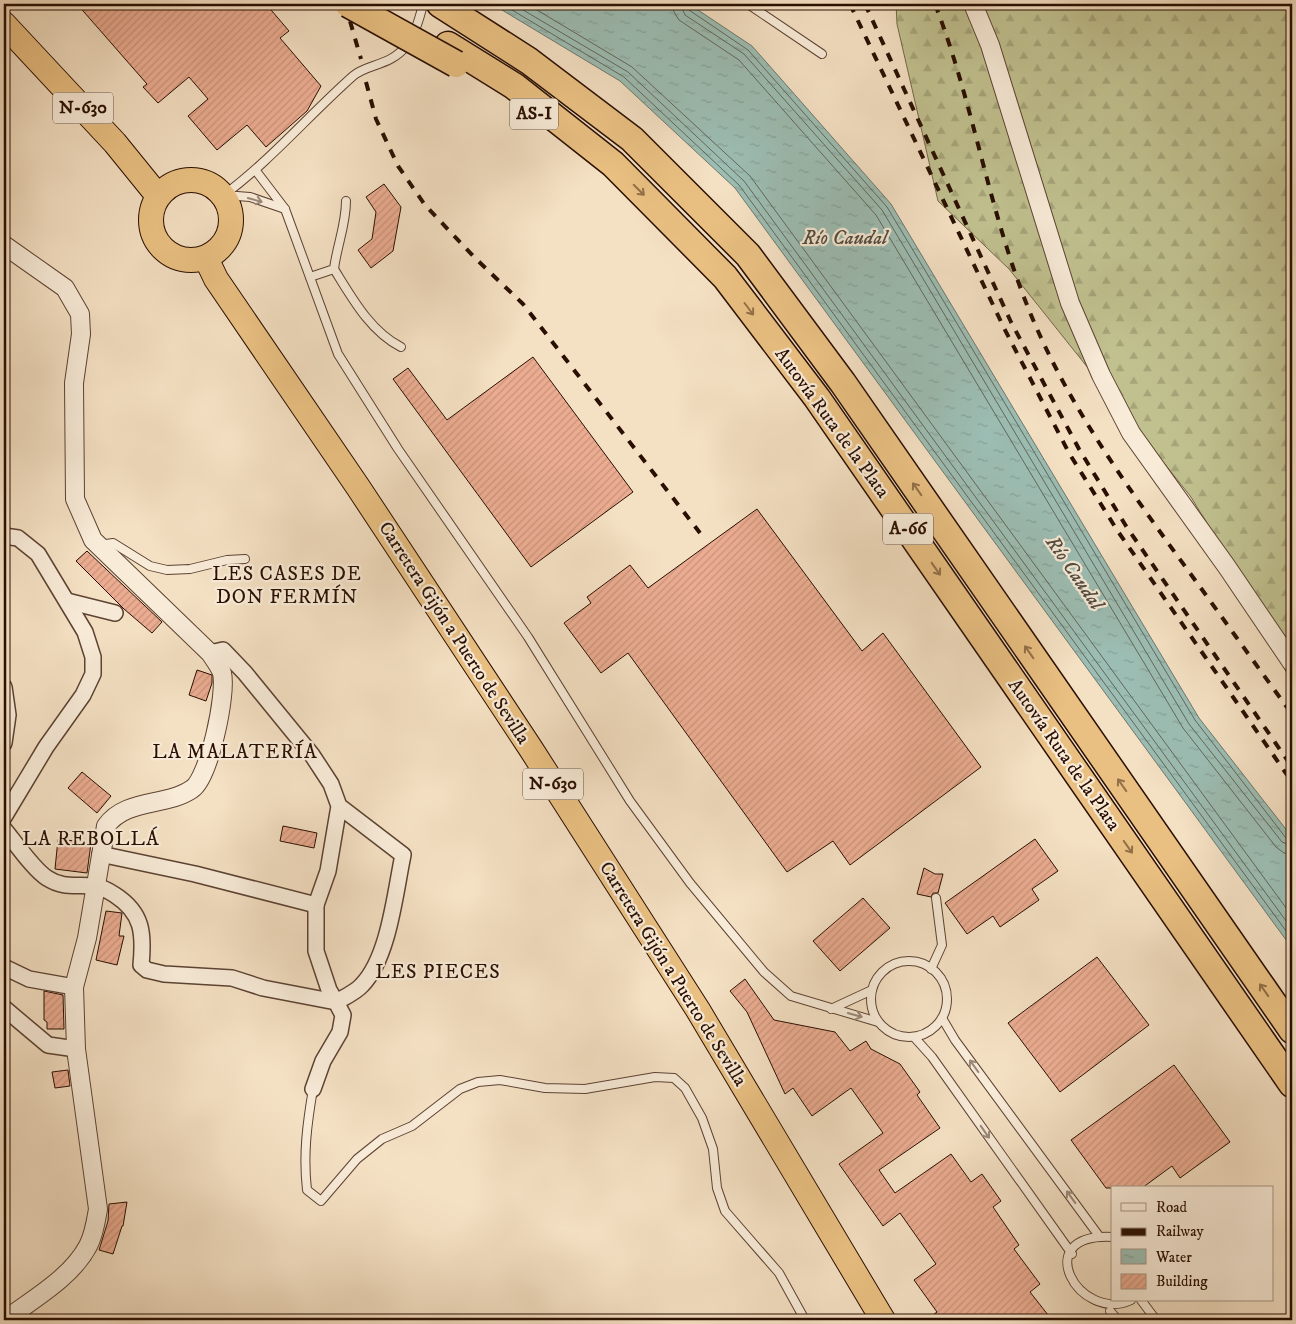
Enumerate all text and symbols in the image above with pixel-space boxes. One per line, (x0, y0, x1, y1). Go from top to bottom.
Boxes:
road number: N-630 (53, 92, 113, 124)
road number: AS-I (510, 98, 558, 130)
one-way arrow (633, 184, 645, 197)
one-way arrow (247, 195, 263, 205)
water label: Río Caudal (802, 226, 889, 251)
one-way arrow (744, 302, 755, 315)
street label: Autovía Ruta de la Plata (770, 343, 894, 503)
one-way arrow (911, 483, 921, 497)
road number: A-66 (883, 514, 933, 544)
street label: Carretera Gijón a Puerto de Sevilla (373, 517, 535, 749)
water label: Río Caudal (1039, 530, 1110, 616)
district label: LES CASES DE DON FERMÍN (212, 562, 362, 610)
one-way arrow (931, 562, 941, 576)
one-way arrow (1024, 645, 1034, 659)
street label: Autovía Ruta de la Plata (1003, 675, 1125, 835)
district label: LA MALATERÍA (152, 739, 318, 765)
road number: N-630 (523, 769, 583, 800)
one-way arrow (1117, 778, 1127, 792)
district label: LA REBOLLÁ (22, 826, 160, 852)
one-way arrow (1123, 840, 1133, 854)
street label: Carretera Gijón a Puerto de Sevilla (594, 857, 752, 1091)
district label: LES PIECES (375, 960, 501, 985)
one-way arrow (1259, 984, 1269, 998)
one-way arrow (846, 1011, 862, 1021)
one-way arrow (969, 1059, 979, 1073)
one-way arrow (980, 1125, 990, 1139)
legend (1111, 1186, 1274, 1302)
one-way arrow (1065, 1191, 1076, 1204)
text: Road (1156, 1198, 1188, 1217)
text: Railway (1156, 1222, 1204, 1241)
text: Water (1155, 1248, 1192, 1267)
text: Building (1156, 1272, 1208, 1291)

